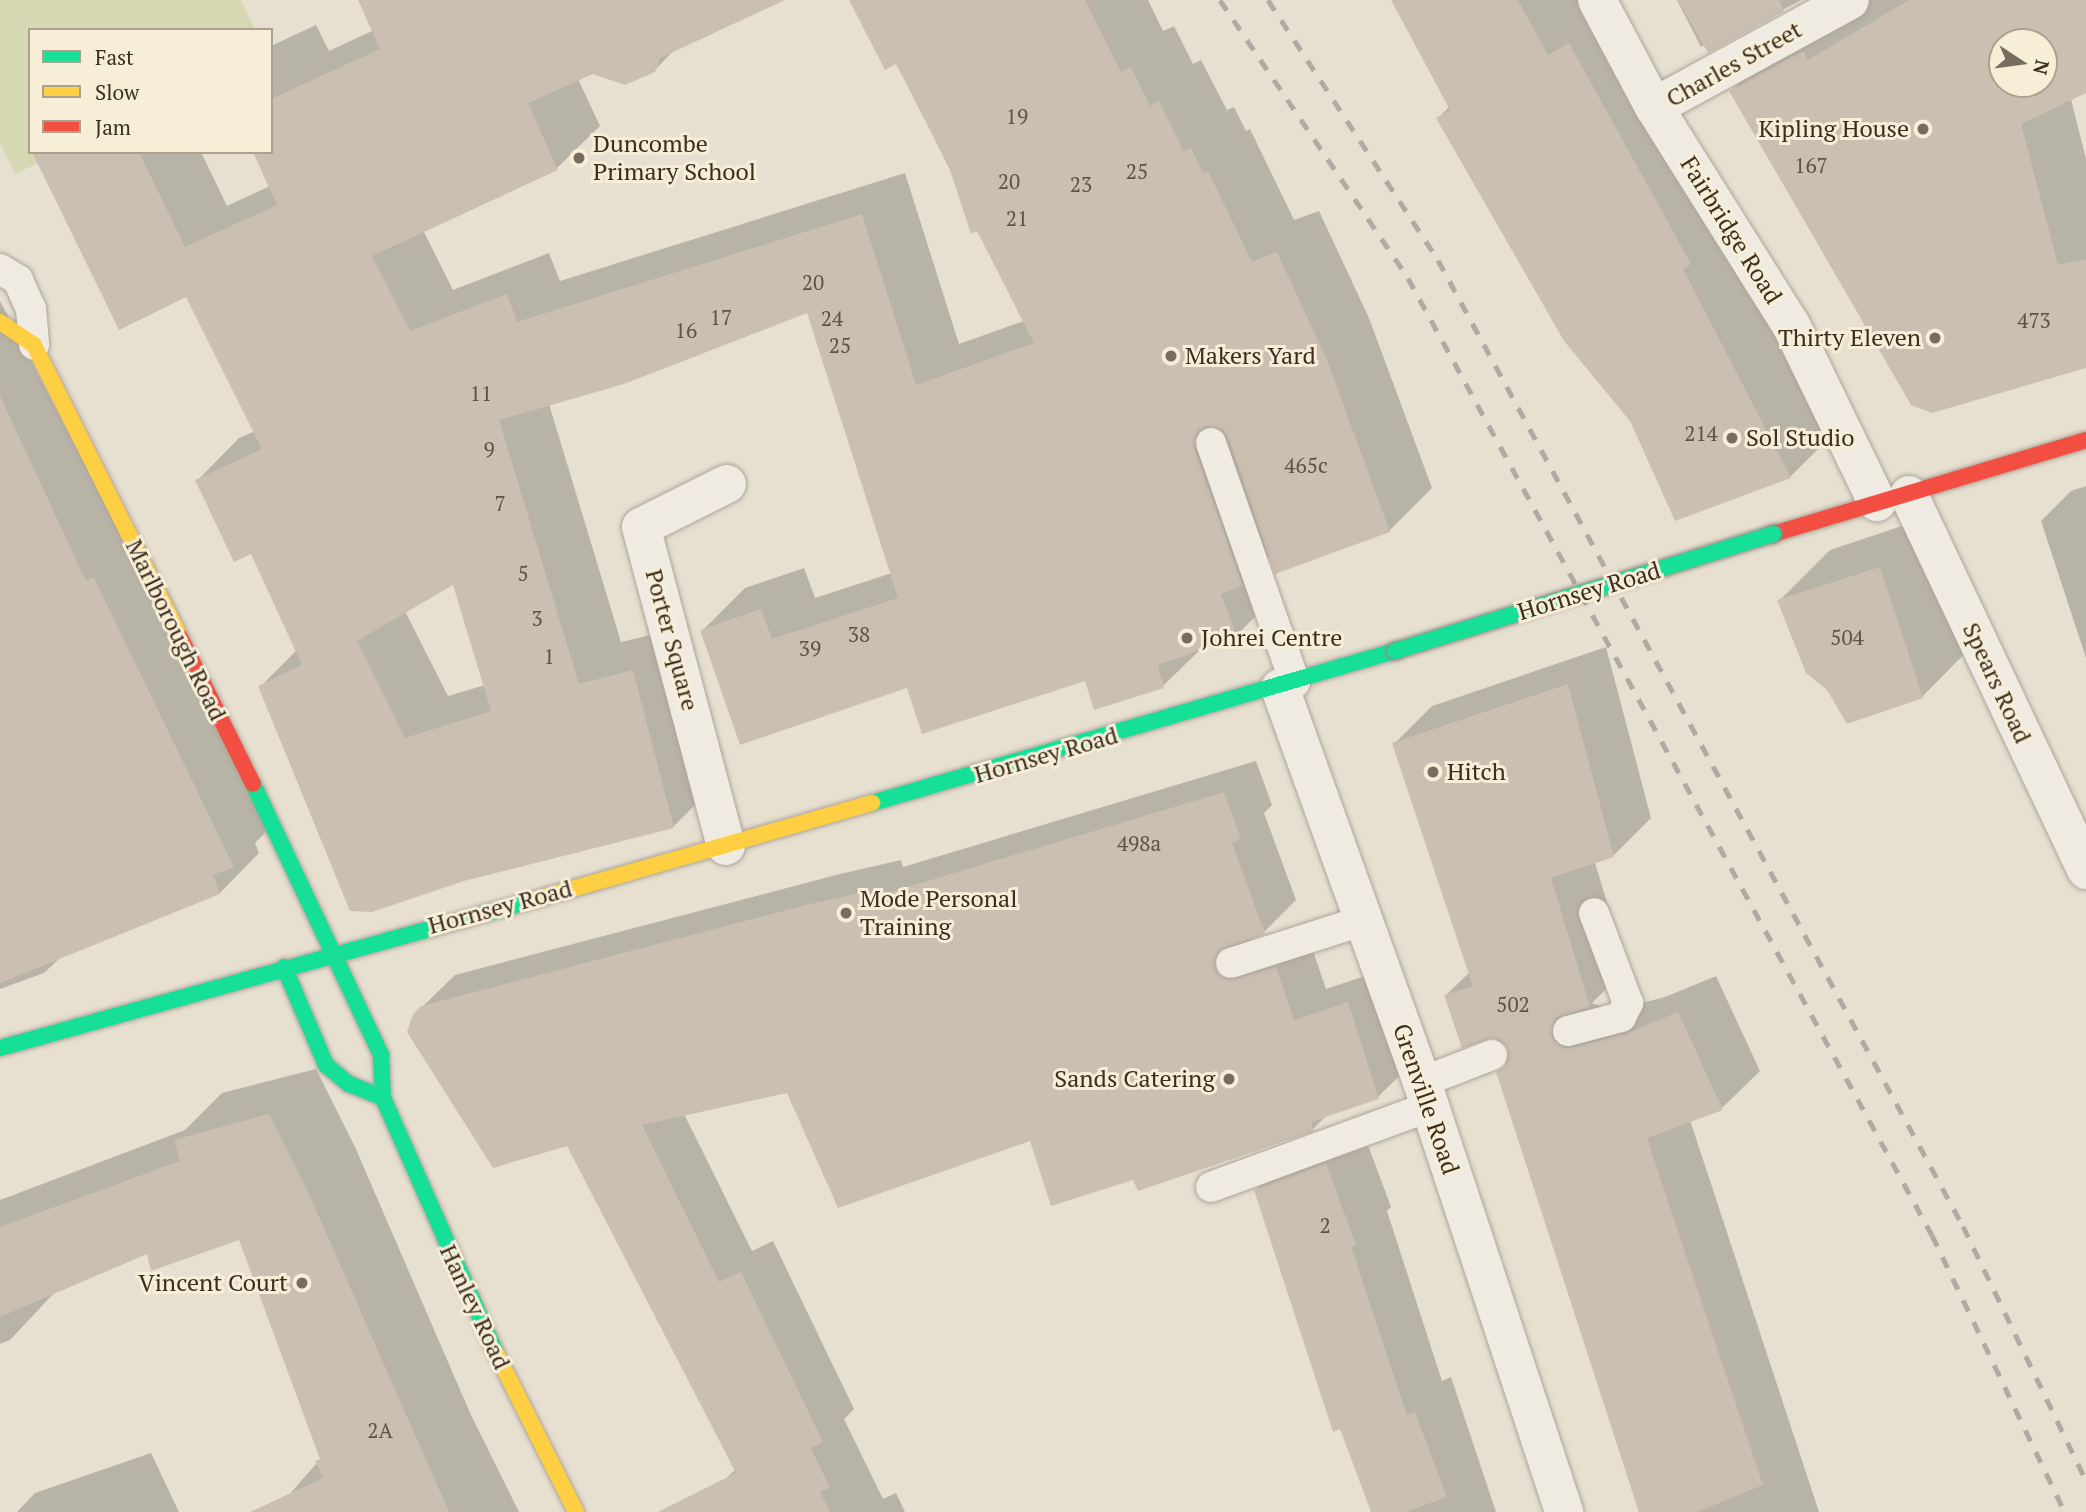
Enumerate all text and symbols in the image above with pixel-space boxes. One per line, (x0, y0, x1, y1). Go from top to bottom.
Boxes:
street label: Charles Street (1661, 15, 1807, 113)
legend (28, 28, 273, 154)
north arrow (1988, 28, 2058, 98)
text: Fast (95, 43, 134, 71)
text: N (2028, 58, 2056, 77)
text: Slow (95, 78, 139, 106)
house number: 19 (1006, 103, 1028, 129)
text: Jam (95, 113, 131, 141)
place label: Kipling House (1759, 115, 1909, 143)
marker: Kipling House (1915, 121, 1931, 137)
place label: Duncombe Primary School (593, 130, 756, 186)
marker: Duncombe Primary School (571, 150, 587, 166)
street label: Fairbridge Road (1674, 151, 1788, 309)
house number: 167 (1794, 152, 1828, 178)
house number: 25 (1126, 158, 1148, 184)
house number: 20 (998, 168, 1020, 194)
house number: 23 (1070, 171, 1092, 197)
house number: 21 (1006, 205, 1028, 231)
house number: 20 (802, 269, 824, 295)
house number: 17 (710, 304, 732, 330)
house number: 24 (821, 305, 843, 331)
house number: 473 (2017, 307, 2051, 333)
house number: 16 (675, 317, 697, 343)
place label: Thirty Eleven (1778, 324, 1921, 352)
marker: Thirty Eleven (1927, 330, 1943, 346)
house number: 25 (829, 332, 851, 358)
place label: Makers Yard (1185, 342, 1316, 370)
marker: Makers Yard (1163, 348, 1179, 364)
house number: 11 (470, 380, 492, 406)
house number: 214 (1684, 420, 1718, 446)
place label: Sol Studio (1746, 424, 1855, 452)
marker: Sol Studio (1724, 430, 1740, 446)
house number: 9 (483, 436, 495, 462)
house number: 465c (1284, 452, 1328, 478)
house number: 7 (494, 490, 506, 516)
street label: Marlborough Road (120, 535, 232, 725)
street label: Hornsey Road (1514, 556, 1664, 626)
house number: 5 (517, 560, 529, 586)
street label: Porter Square (639, 566, 705, 714)
house number: 3 (531, 605, 543, 631)
street label: Spears Road (1957, 618, 2037, 748)
house number: 38 (848, 621, 870, 647)
place label: Johrei Centre (1201, 624, 1342, 652)
house number: 504 (1830, 624, 1864, 650)
marker: Johrei Centre (1179, 630, 1195, 646)
house number: 39 (799, 635, 821, 661)
house number: 1 (543, 643, 555, 669)
street label: Hornsey Road (971, 721, 1121, 789)
place label: Hitch (1447, 758, 1506, 786)
marker: Hitch (1425, 764, 1441, 780)
house number: 498a (1117, 830, 1161, 856)
street label: Hornsey Road (425, 874, 575, 940)
place label: Mode Personal Training (860, 885, 1017, 941)
marker: Mode Personal Training (838, 905, 854, 921)
house number: 502 (1496, 991, 1530, 1017)
street label: Grenville Road (1387, 1020, 1465, 1178)
place label: Sands Catering (1054, 1065, 1215, 1093)
marker: Sands Catering (1221, 1071, 1237, 1087)
house number: 2 (1319, 1212, 1331, 1238)
street label: Hanley Road (434, 1240, 516, 1374)
place label: Vincent Court (138, 1269, 288, 1297)
marker: Vincent Court (294, 1275, 310, 1291)
house number: 2A (367, 1417, 393, 1443)

